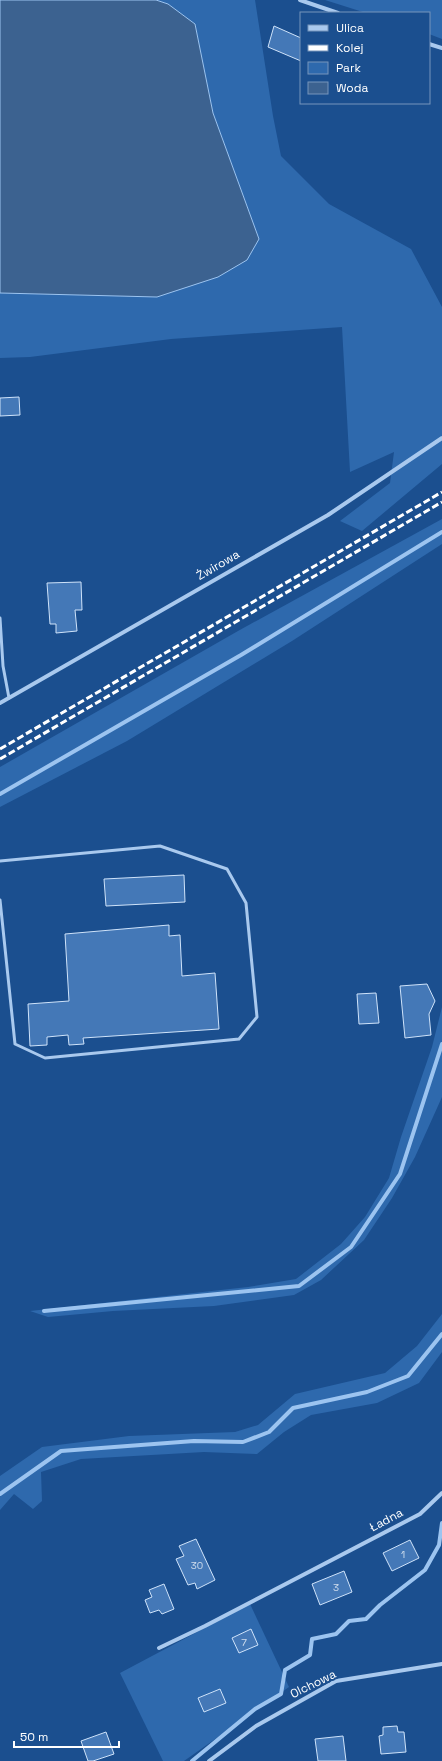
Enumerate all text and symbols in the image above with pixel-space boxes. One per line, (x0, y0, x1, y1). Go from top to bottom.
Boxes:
legend (300, 12, 430, 104)
text: Ulica (336, 20, 364, 36)
text: Kolej (336, 40, 364, 56)
text: Park (336, 60, 361, 76)
text: Woda (336, 80, 368, 96)
street label: Żwirowa (193, 546, 243, 584)
street label: Ładna (366, 1504, 406, 1535)
house number: 1 (401, 1548, 405, 1561)
house number: 30 (191, 1559, 203, 1572)
house number: 3 (333, 1581, 339, 1594)
house number: 7 (241, 1636, 247, 1649)
street label: Olchowa (287, 1666, 339, 1702)
scale bar (14, 1723, 119, 1749)
text: 50 m (20, 1729, 48, 1745)

